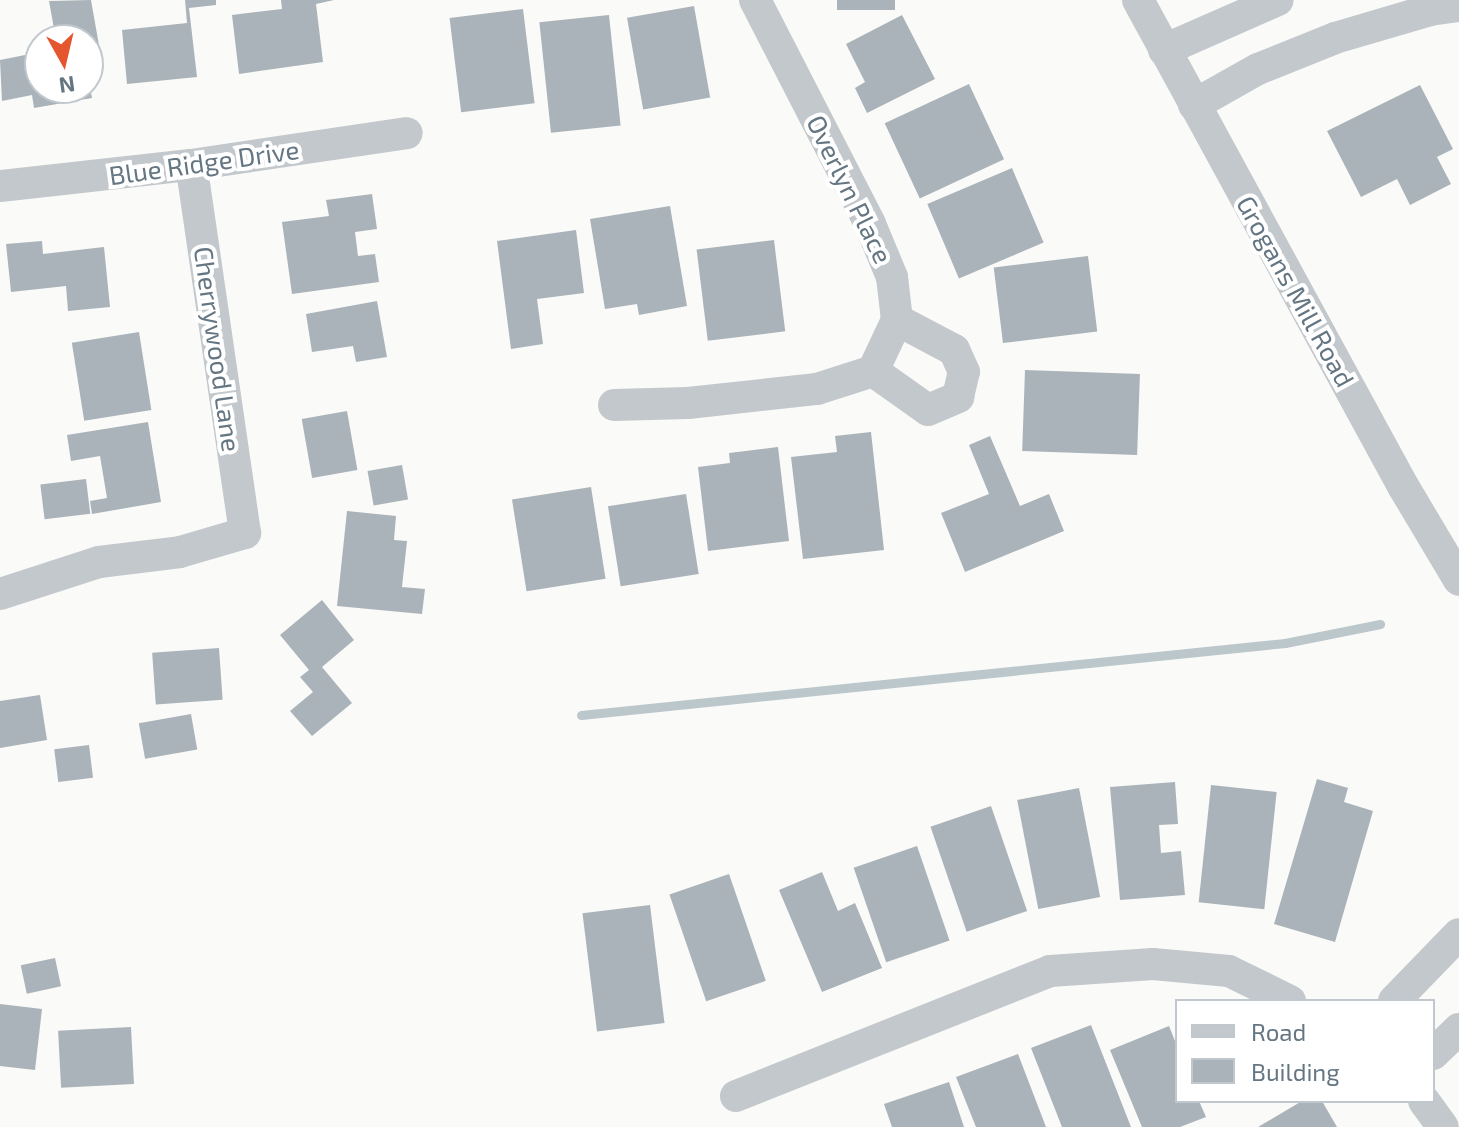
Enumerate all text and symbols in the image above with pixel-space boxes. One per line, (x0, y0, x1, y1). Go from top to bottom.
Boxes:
north arrow (24, 24, 104, 104)
text: N (57, 72, 77, 100)
street label: Overlyn Place (801, 110, 899, 268)
street label: Blue Ridge Drive (107, 133, 301, 191)
street label: Grogans Mill Road (1230, 190, 1362, 392)
street label: Cherrywood Lane (188, 244, 248, 454)
legend (1175, 999, 1435, 1103)
text: Road (1251, 1017, 1306, 1046)
text: Building (1251, 1057, 1340, 1086)

